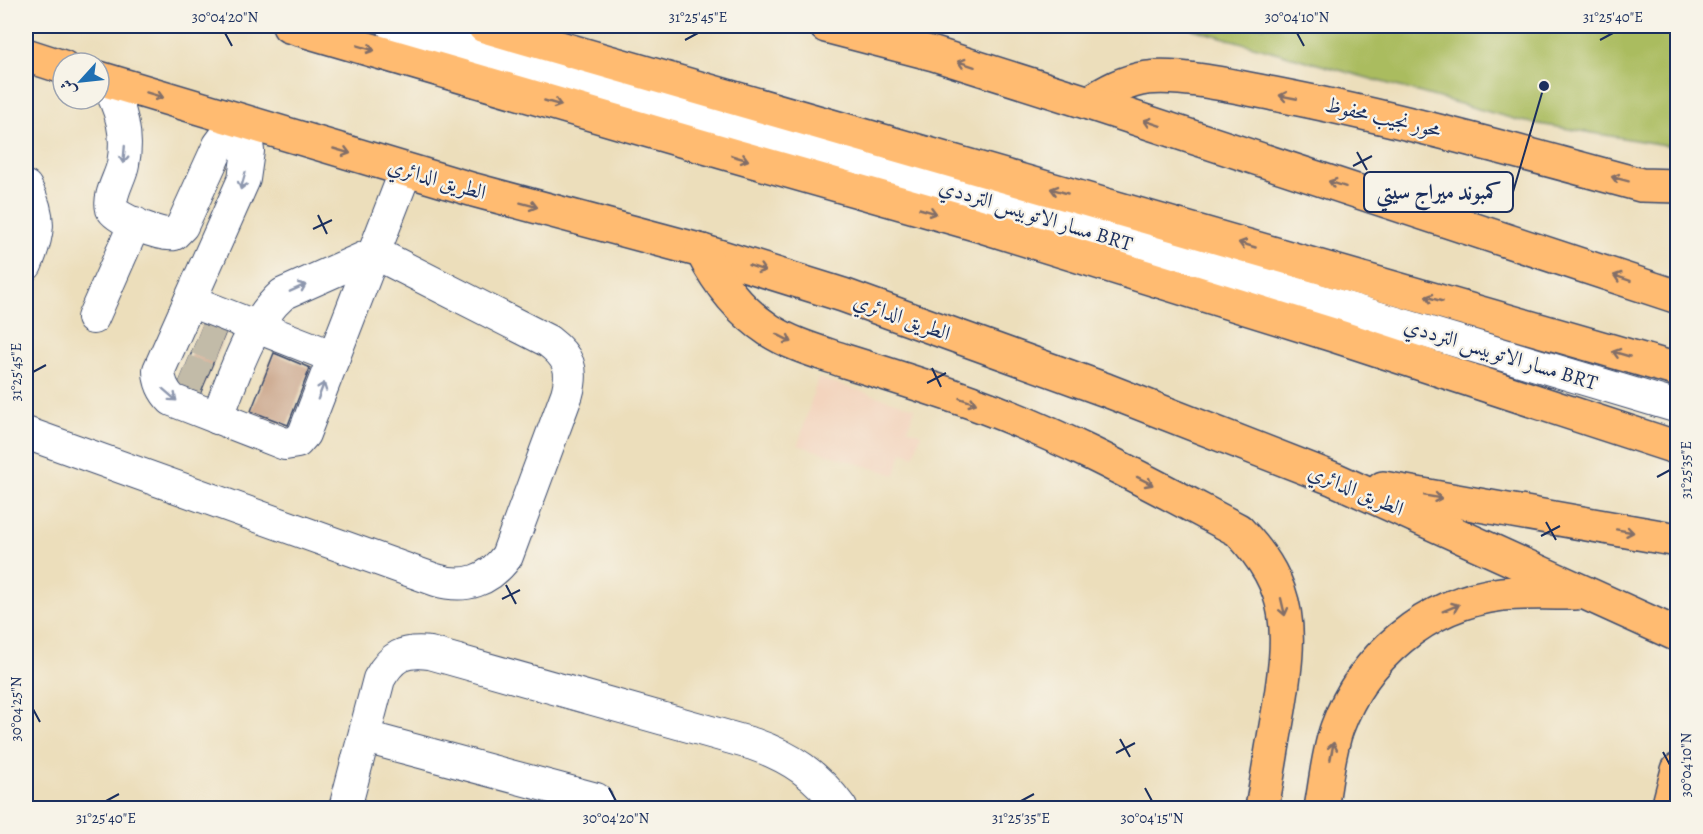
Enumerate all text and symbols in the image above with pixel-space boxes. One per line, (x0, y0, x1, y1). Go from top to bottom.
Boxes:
text: 30°04'20"N (192, 7, 258, 27)
text: 31°25'45"E (669, 7, 727, 27)
text: 30°04'10"N (1265, 7, 1330, 27)
text: 31°25'40"E (1583, 7, 1643, 27)
one-way arrow (356, 43, 375, 54)
north arrow (51, 51, 111, 111)
one-way arrow (957, 58, 976, 69)
text: ش (55, 75, 82, 99)
one-way arrow (145, 90, 164, 101)
street label: محور نجيب محفوظ (1322, 90, 1444, 144)
one-way arrow (1279, 91, 1298, 102)
one-way arrow (543, 98, 562, 109)
one-way arrow (1143, 117, 1162, 128)
one-way arrow (118, 145, 129, 164)
one-way arrow (332, 146, 351, 157)
street label: الطريق الدائري (384, 152, 490, 208)
one-way arrow (730, 152, 749, 164)
one-way arrow (237, 171, 248, 190)
street label: مسار الاتوبيس الترددي BRT (935, 172, 1137, 260)
callout: كمبوند ميراج سيتي (1364, 172, 1513, 212)
one-way arrow (1611, 173, 1630, 184)
text: كمبوند ميراج سيتي (1376, 177, 1502, 212)
one-way arrow (1328, 178, 1347, 189)
one-way arrow (1050, 185, 1069, 196)
one-way arrow (519, 199, 538, 211)
one-way arrow (918, 206, 937, 217)
one-way arrow (1238, 239, 1257, 250)
one-way arrow (747, 263, 766, 274)
one-way arrow (1613, 272, 1632, 283)
one-way arrow (288, 281, 306, 293)
street label: الطريق الدائري (849, 287, 954, 349)
one-way arrow (1425, 293, 1444, 304)
street label: مسار الاتوبيس الترددي BRT (1400, 311, 1602, 399)
one-way arrow (774, 332, 792, 344)
text: 31°25'45"E (6, 343, 26, 401)
one-way arrow (1612, 348, 1631, 359)
one-way arrow (316, 382, 327, 401)
one-way arrow (162, 388, 178, 402)
one-way arrow (958, 397, 977, 408)
text: 31°25'35"E (1676, 441, 1696, 499)
street label: الطريق الدائري (1303, 457, 1408, 524)
one-way arrow (1136, 476, 1154, 488)
one-way arrow (1423, 492, 1442, 503)
one-way arrow (1615, 525, 1634, 536)
one-way arrow (1277, 597, 1289, 616)
one-way arrow (1442, 602, 1460, 613)
text: 30°04'25"N (6, 676, 26, 742)
text: 30°04'10"N (1676, 732, 1696, 797)
one-way arrow (1327, 742, 1338, 761)
text: 31°25'40"E (76, 808, 136, 828)
text: 30°04'20"N (583, 808, 649, 828)
text: 31°25'35"E (992, 808, 1050, 828)
text: 30°04'15"N (1120, 808, 1184, 828)

